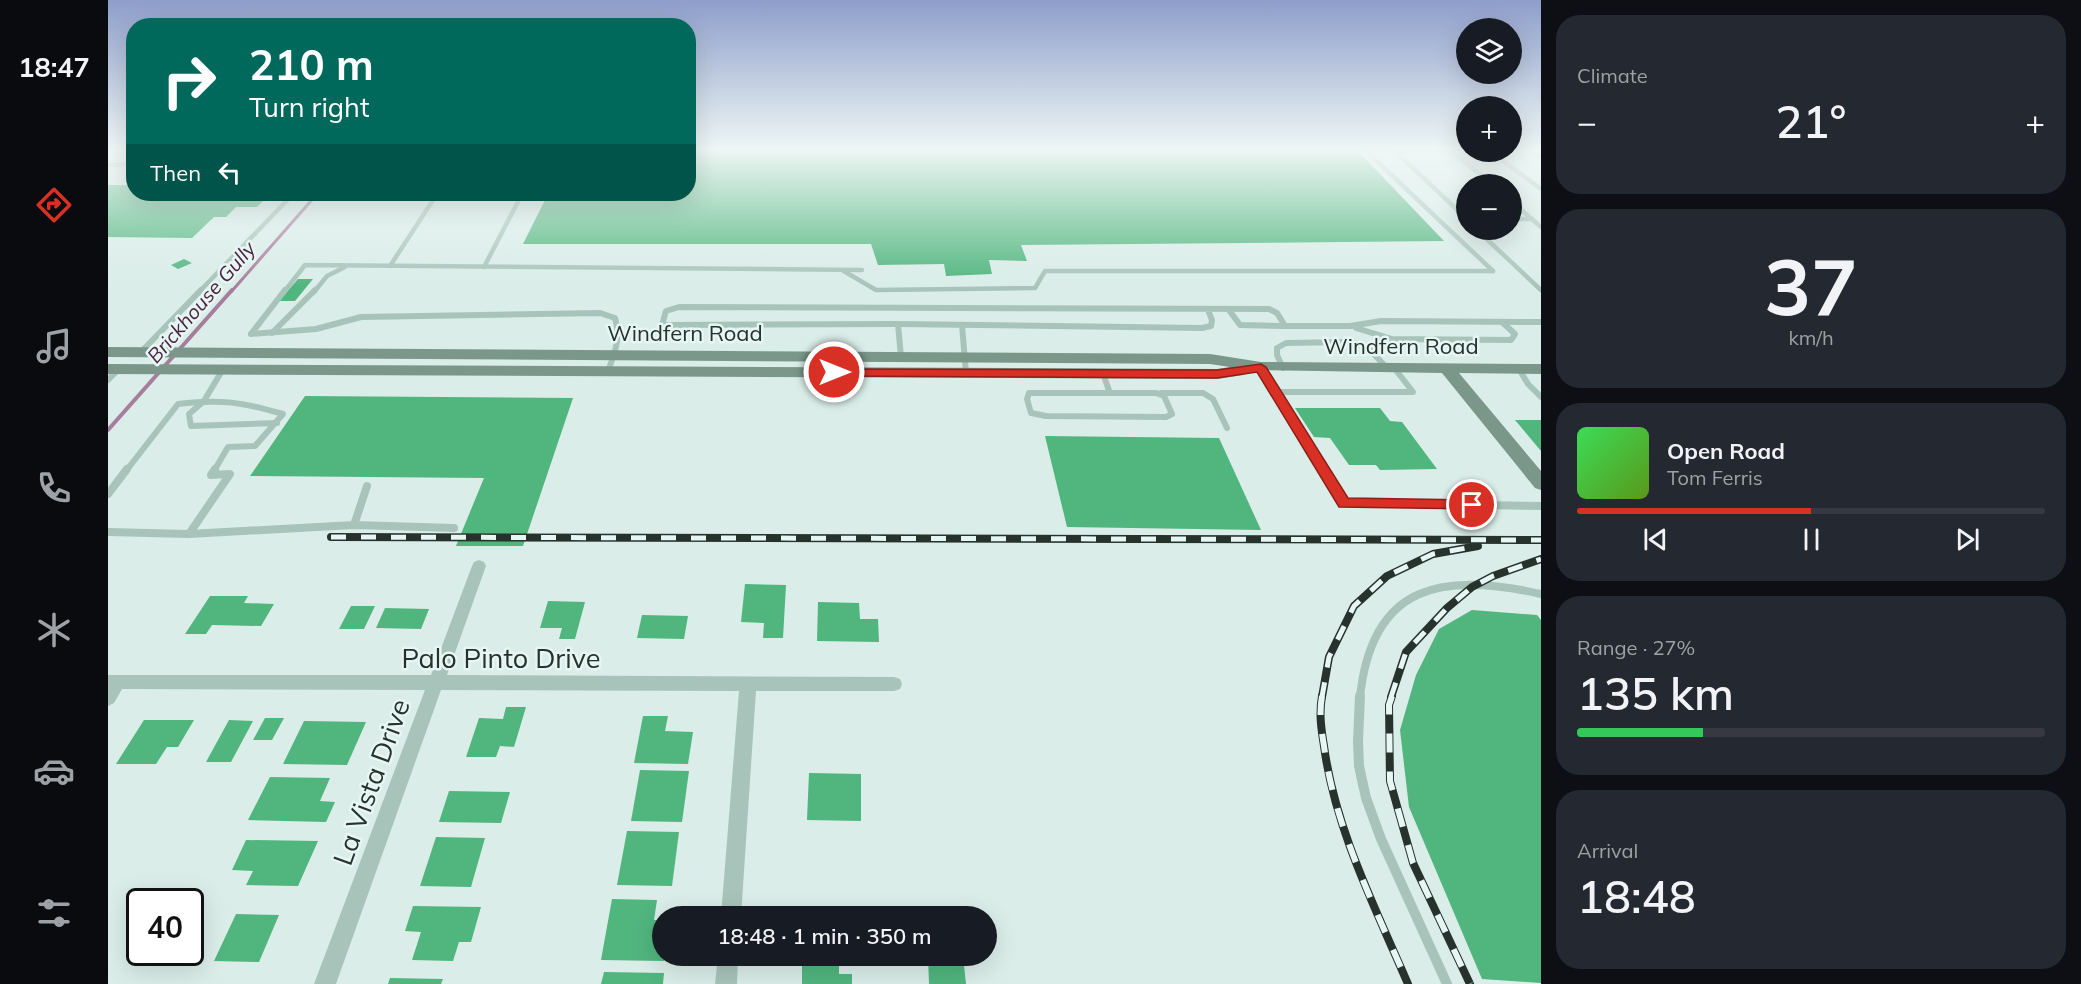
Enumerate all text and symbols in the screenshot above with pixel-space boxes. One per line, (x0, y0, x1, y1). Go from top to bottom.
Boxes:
map controls (1456, 18, 1522, 240)
button: layers (1456, 18, 1522, 84)
text: 210 m (249, 38, 374, 91)
icon: right (150, 42, 228, 120)
text: 18:47 (18, 50, 90, 84)
text: Climate (1577, 63, 1648, 88)
text: Turn right (249, 90, 369, 124)
text: 21° (1776, 93, 1846, 149)
button: + (1456, 96, 1522, 162)
text: − (1577, 101, 1597, 142)
text: + (2025, 101, 2045, 142)
icon: left (213, 156, 246, 189)
text: Then (150, 159, 201, 187)
button: − (1456, 174, 1522, 240)
icon: directions (33, 184, 75, 226)
water label: Brickhouse Gully (141, 235, 261, 368)
text: 37 (1764, 237, 1858, 335)
street label: Windfern Road (607, 319, 763, 347)
icon: music (33, 325, 75, 367)
text: km/h (1788, 325, 1834, 350)
street label: Windfern Road (1323, 332, 1479, 360)
position arrow (802, 340, 866, 404)
text: Open Road (1667, 437, 1785, 465)
text: Tom Ferris (1667, 465, 1763, 490)
icon: phone (33, 467, 75, 509)
pin (1446, 479, 1497, 530)
icon: arrive (1455, 488, 1488, 521)
icon: previous (1639, 523, 1672, 556)
icon: pause (1795, 523, 1828, 556)
icon: next (1951, 523, 1984, 556)
icon: climate (33, 609, 75, 651)
text: Range · 27% (1577, 635, 1695, 660)
street label: Palo Pinto Drive (402, 641, 600, 675)
text: 135 km (1577, 665, 1734, 721)
street label: La Vista Drive (325, 694, 417, 870)
icon: car (33, 750, 75, 792)
text: Arrival (1577, 838, 1638, 863)
text: 18:48 (1577, 868, 1696, 924)
speed limit sign: 40 (126, 888, 204, 966)
icon: filters (33, 892, 75, 934)
text: 18:48 · 1 min · 350 m (717, 922, 932, 950)

